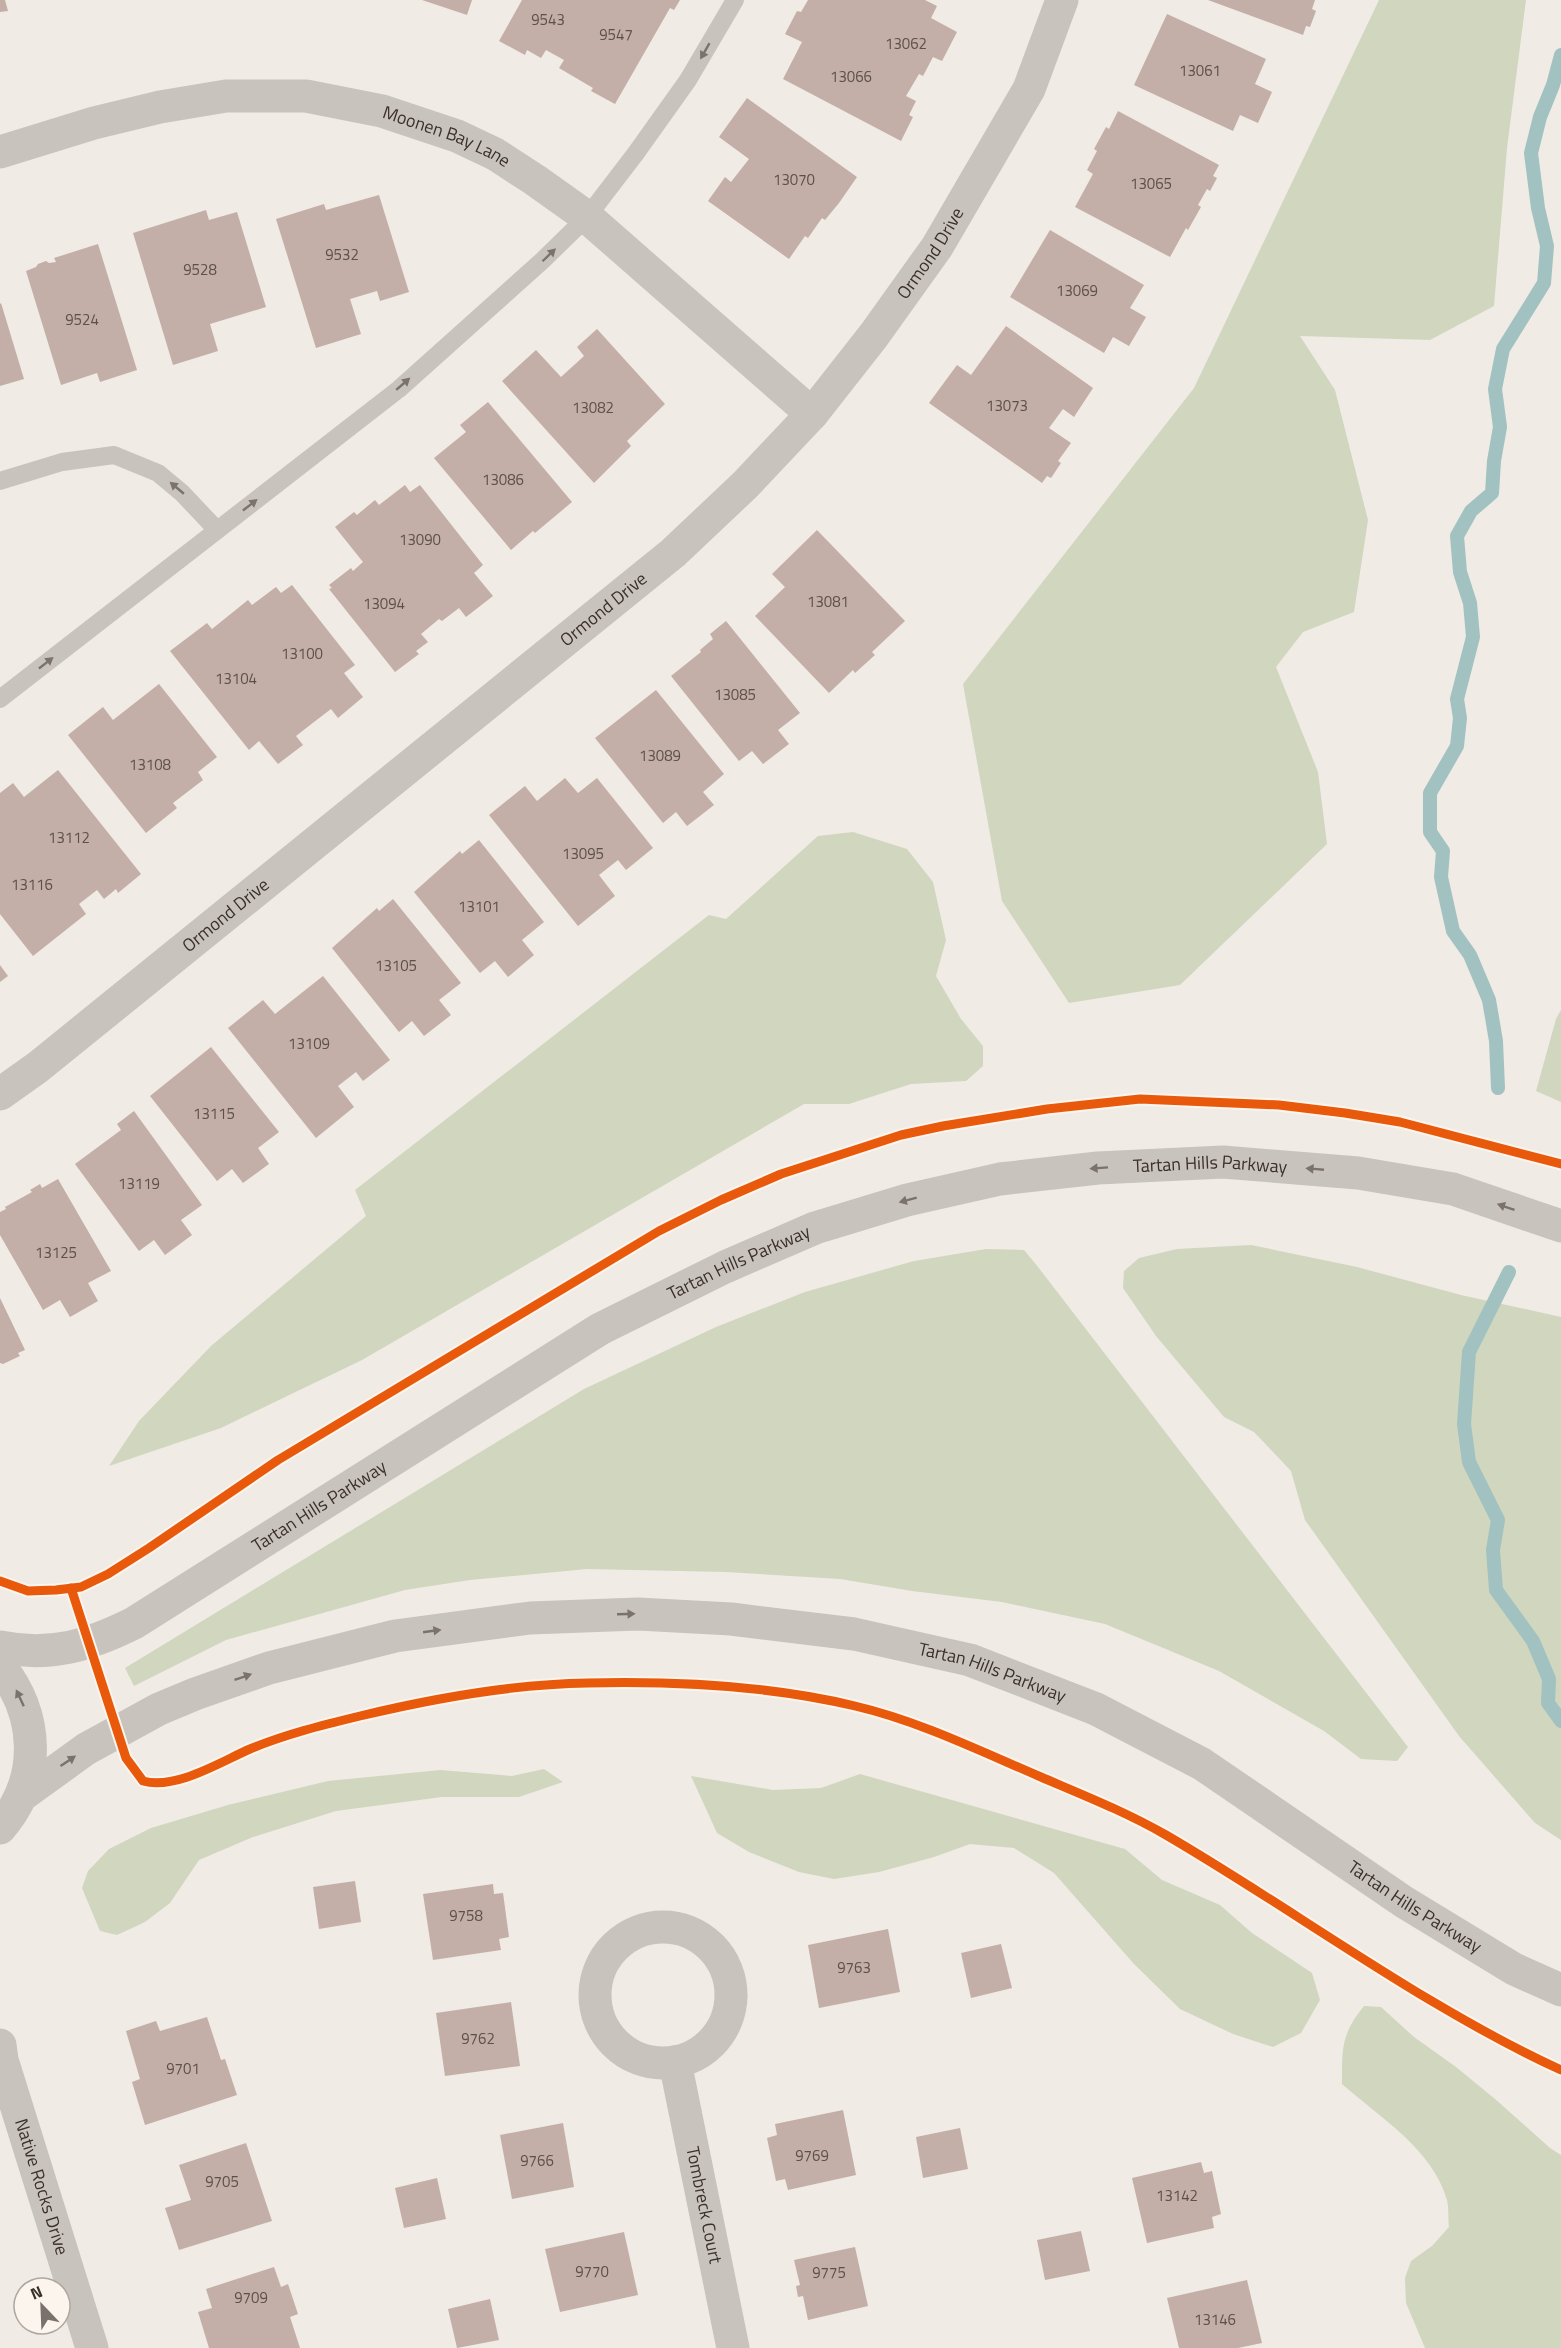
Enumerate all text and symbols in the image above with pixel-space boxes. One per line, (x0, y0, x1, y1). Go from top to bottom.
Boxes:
house number: 9543 (531, 8, 565, 31)
house number: 9547 (599, 23, 633, 46)
house number: 13062 (885, 32, 927, 55)
one-way arrow (700, 42, 710, 59)
house number: 13061 (1179, 59, 1221, 82)
house number: 13066 (830, 65, 872, 88)
street label: Moonen Bay Lane (379, 98, 516, 174)
house number: 13070 (773, 168, 815, 191)
house number: 13065 (1130, 172, 1172, 195)
street label: Ormond Drive (890, 202, 970, 305)
house number: 9532 (325, 243, 359, 266)
one-way arrow (541, 248, 555, 262)
house number: 9528 (183, 258, 217, 281)
house number: 13069 (1056, 279, 1098, 302)
house number: 9524 (65, 308, 99, 331)
one-way arrow (395, 378, 411, 391)
house number: 13073 (986, 394, 1028, 417)
house number: 13082 (572, 396, 614, 419)
house number: 13086 (482, 468, 524, 491)
one-way arrow (169, 482, 185, 495)
one-way arrow (242, 498, 258, 511)
house number: 13090 (399, 528, 441, 551)
street label: Ormond Drive (554, 565, 652, 653)
house number: 13081 (807, 590, 849, 613)
house number: 13094 (363, 592, 405, 615)
house number: 13100 (281, 642, 323, 665)
one-way arrow (39, 658, 54, 670)
house number: 13104 (215, 667, 257, 690)
house number: 13085 (714, 683, 756, 706)
house number: 13089 (639, 744, 681, 767)
house number: 13108 (129, 753, 171, 776)
house number: 13112 (48, 826, 90, 849)
house number: 13095 (562, 842, 604, 865)
street label: Ormond Drive (176, 871, 275, 958)
house number: 13116 (11, 873, 53, 896)
house number: 13101 (458, 895, 500, 918)
house number: 13105 (375, 954, 417, 977)
house number: 13109 (288, 1032, 330, 1055)
house number: 13115 (193, 1102, 235, 1125)
street label: Tartan Hills Parkway (1132, 1148, 1289, 1180)
one-way arrow (1090, 1163, 1109, 1173)
one-way arrow (1306, 1164, 1325, 1174)
house number: 13119 (118, 1172, 160, 1195)
one-way arrow (898, 1196, 917, 1206)
one-way arrow (1497, 1201, 1515, 1211)
street label: Tartan Hills Parkway (662, 1218, 815, 1307)
house number: 13125 (35, 1241, 77, 1264)
street label: Tartan Hills Parkway (246, 1453, 392, 1558)
one-way arrow (617, 1610, 636, 1619)
one-way arrow (423, 1626, 442, 1635)
street label: Tartan Hills Parkway (916, 1635, 1071, 1709)
one-way arrow (234, 1672, 252, 1682)
one-way arrow (16, 1690, 25, 1707)
one-way arrow (60, 1756, 76, 1767)
street label: Tartan Hills Parkway (1342, 1853, 1488, 1960)
house number: 9758 (449, 1904, 483, 1927)
house number: 9763 (837, 1956, 871, 1979)
house number: 9762 (461, 2027, 495, 2050)
house number: 9701 (166, 2057, 200, 2080)
street label: Native Rocks Drive (8, 2115, 76, 2258)
street label: Tombreck Court (679, 2144, 730, 2267)
house number: 9769 (795, 2144, 829, 2167)
house number: 9766 (520, 2149, 554, 2172)
house number: 9705 (205, 2170, 239, 2193)
house number: 13142 (1156, 2184, 1198, 2207)
house number: 9770 (575, 2260, 609, 2283)
house number: 9775 (812, 2261, 846, 2284)
north arrow (12, 2276, 72, 2336)
text: N (26, 2279, 46, 2305)
house number: 9709 (234, 2286, 268, 2309)
house number: 13146 (1194, 2308, 1236, 2331)

